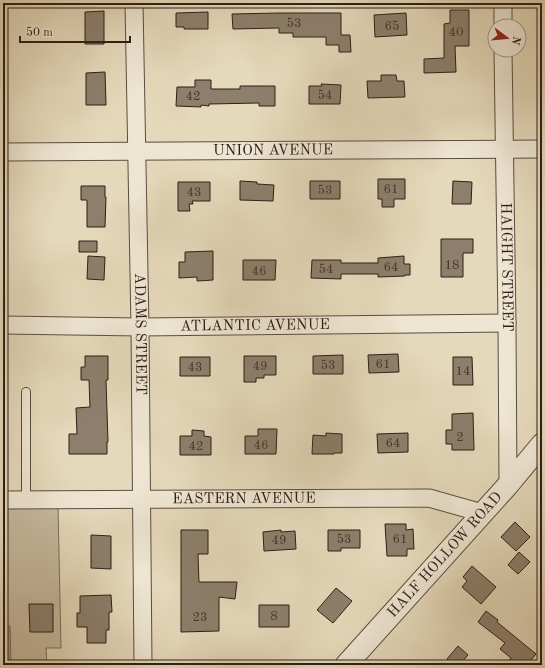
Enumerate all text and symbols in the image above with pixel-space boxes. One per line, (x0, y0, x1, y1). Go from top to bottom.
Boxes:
house number: 53 (286, 17, 302, 30)
scale bar (20, 18, 130, 44)
north arrow (487, 18, 527, 58)
house number: 65 (384, 20, 400, 33)
text: 50 m (26, 26, 53, 39)
house number: 40 (448, 26, 464, 39)
text: N (509, 35, 522, 46)
house number: 54 (317, 89, 333, 102)
house number: 42 (185, 90, 201, 103)
street label: UNION AVENUE (213, 143, 333, 158)
house number: 61 (383, 183, 399, 196)
house number: 53 (317, 184, 333, 197)
house number: 43 (186, 186, 202, 199)
street label: HAIGHT STREET (498, 202, 515, 332)
house number: 18 (444, 259, 460, 272)
house number: 64 (383, 261, 399, 274)
house number: 54 (318, 263, 334, 276)
house number: 46 (251, 265, 267, 278)
street label: ADAMS STREET (132, 273, 148, 395)
street label: ATLANTIC AVENUE (180, 317, 330, 334)
house number: 61 (375, 358, 391, 371)
house number: 53 (320, 359, 336, 372)
house number: 49 (252, 360, 268, 373)
house number: 43 (187, 361, 203, 374)
house number: 14 (455, 365, 471, 378)
house number: 2 (456, 431, 464, 444)
house number: 64 (385, 437, 401, 450)
house number: 46 (253, 439, 269, 452)
house number: 42 (188, 440, 204, 453)
street label: HALF HOLLOW ROAD (385, 489, 505, 621)
street label: EASTERN AVENUE (172, 491, 316, 507)
house number: 53 (336, 533, 352, 546)
house number: 61 (392, 533, 408, 546)
house number: 49 (271, 534, 287, 547)
house number: 8 (270, 610, 278, 623)
house number: 23 (192, 611, 208, 624)

